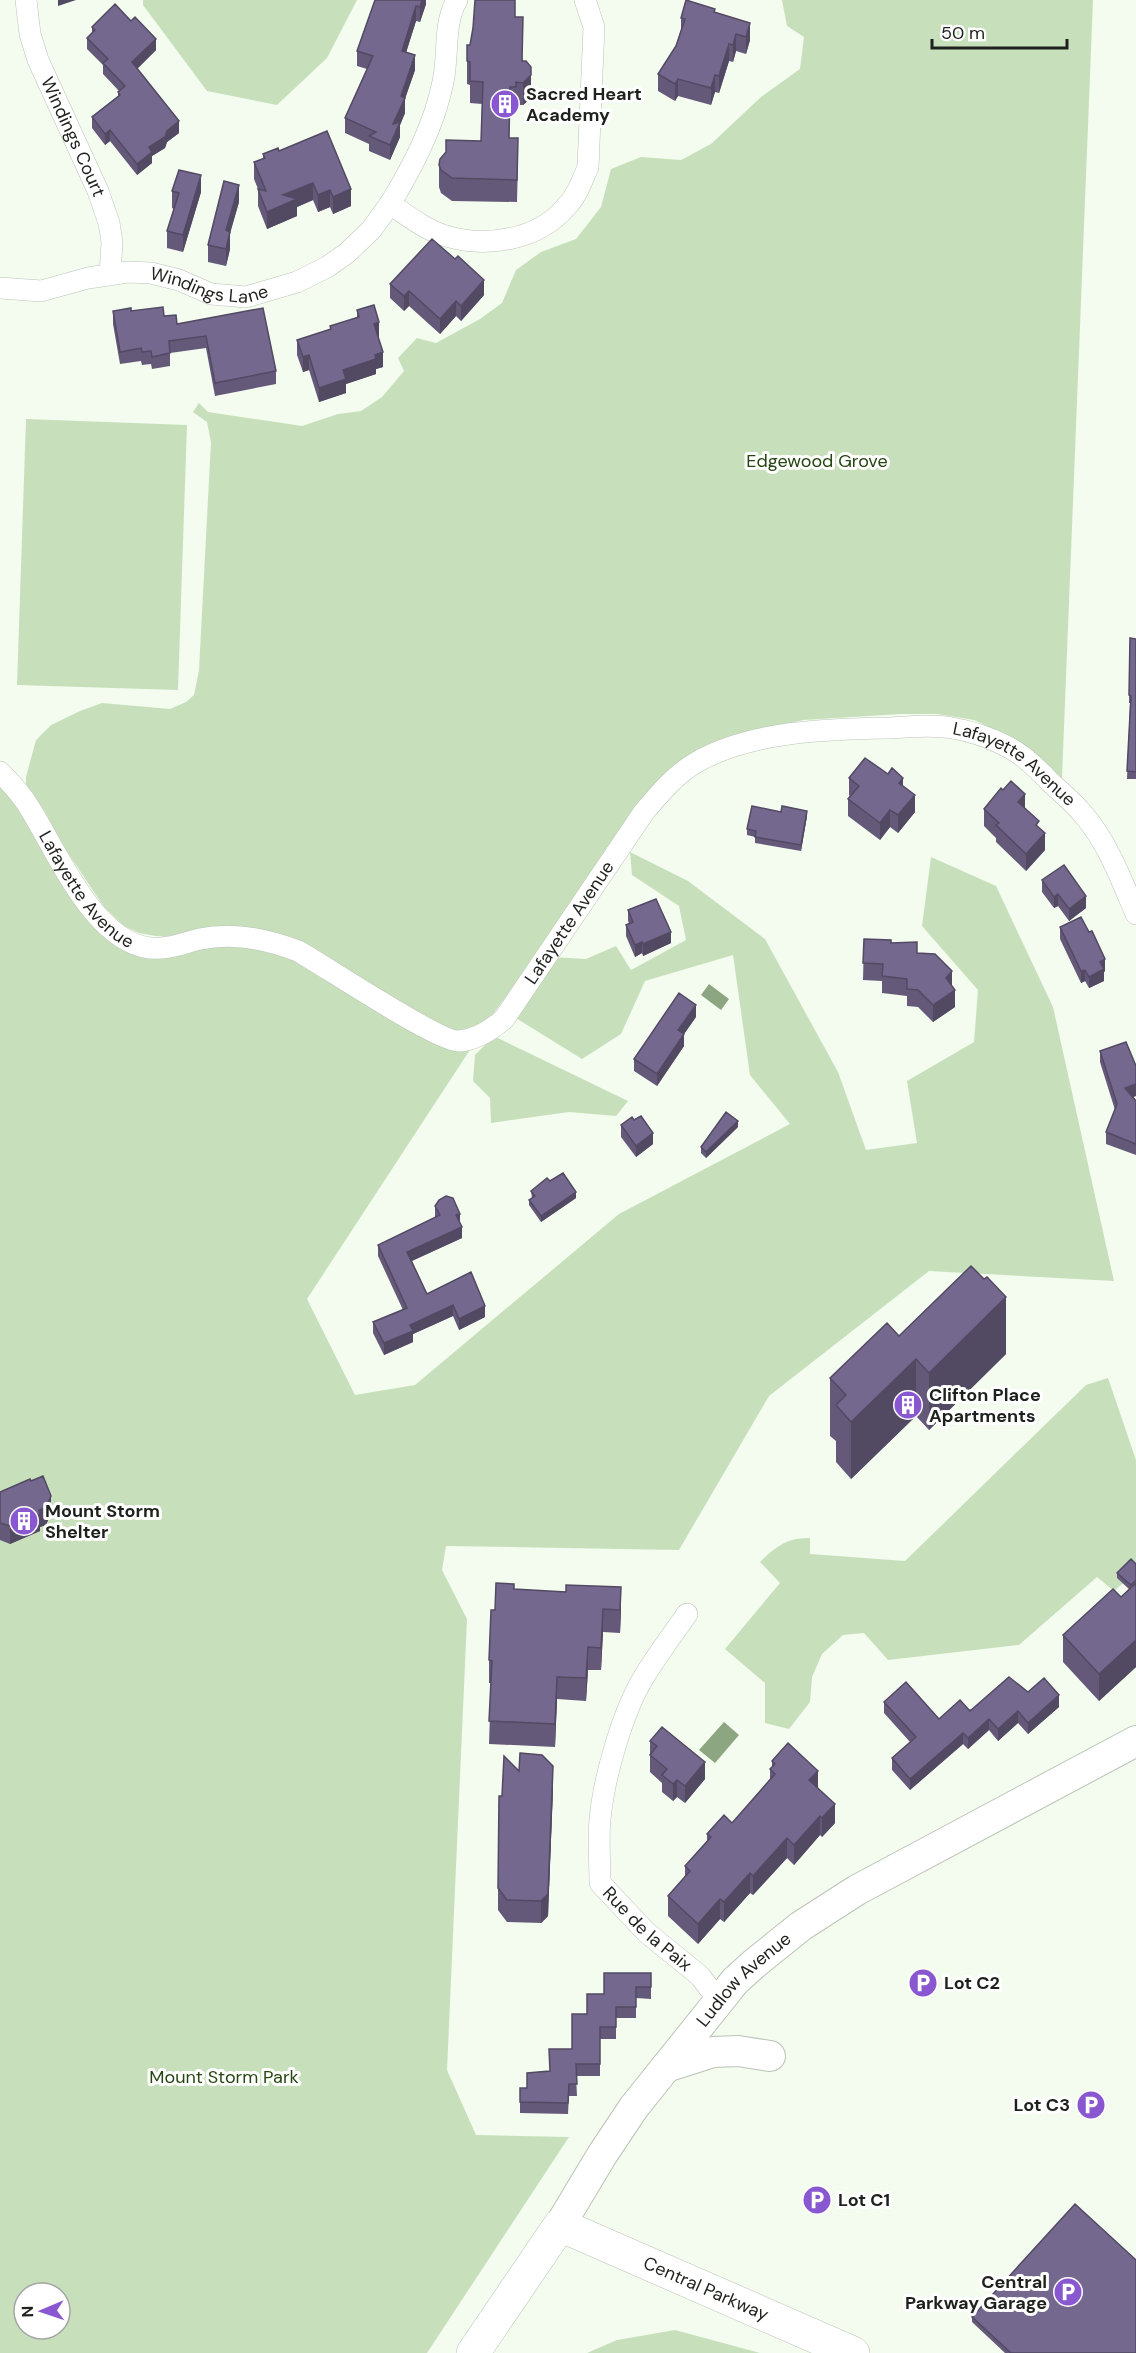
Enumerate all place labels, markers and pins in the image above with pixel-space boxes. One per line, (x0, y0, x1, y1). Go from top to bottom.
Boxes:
place label: Sacred Heart Academy (526, 82, 642, 127)
building icon: Sacred Heart Academy (489, 88, 521, 120)
place label: Clifton Place Apartments (929, 1383, 1041, 1428)
building icon: Clifton Place Apartments (892, 1389, 924, 1421)
place label: Mount Storm Shelter (45, 1499, 160, 1544)
building icon: Mount Storm Shelter (8, 1505, 40, 1537)
parking icon: Lot C2 (907, 1967, 939, 1999)
place label: Lot C2 (944, 1971, 1000, 1995)
parking icon: Lot C3 (1075, 2089, 1107, 2121)
place label: Lot C3 (1014, 2093, 1070, 2117)
parking icon: Lot C1 (801, 2184, 833, 2216)
place label: Lot C1 (838, 2188, 890, 2212)
place label: Central Parkway Garage (905, 2270, 1047, 2315)
parking icon: Central Parkway Garage (1052, 2276, 1084, 2308)

